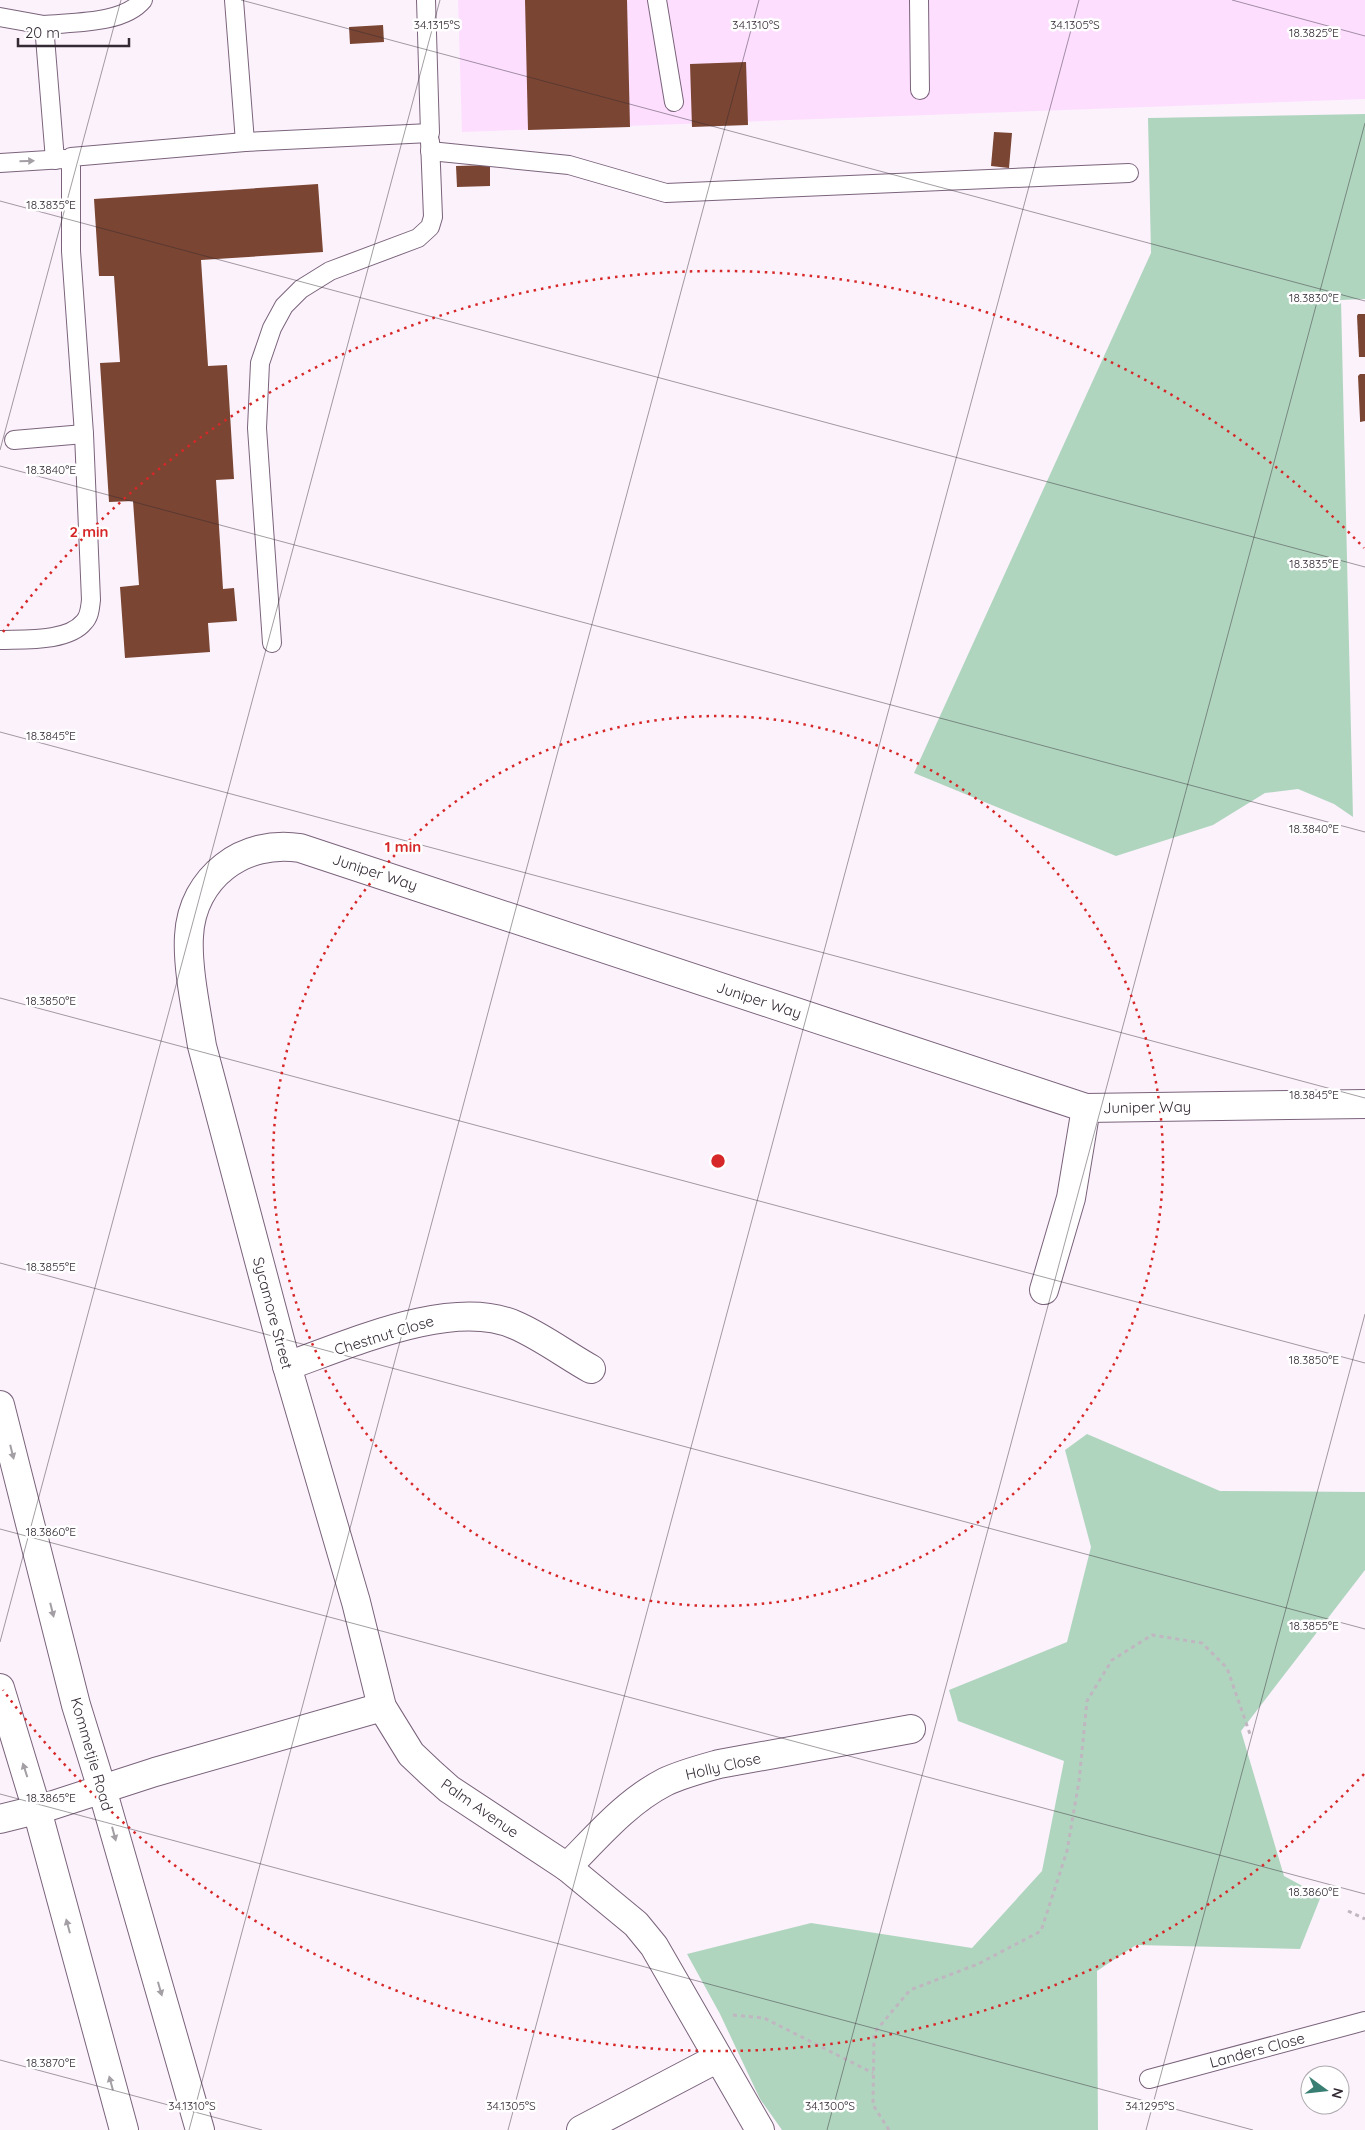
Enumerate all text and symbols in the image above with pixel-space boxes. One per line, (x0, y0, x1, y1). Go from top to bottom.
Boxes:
scale bar (18, 15, 129, 47)
text: 34.1315°S (414, 17, 461, 32)
text: 34.1310°S (732, 17, 780, 32)
text: 34.1305°S (1050, 17, 1100, 32)
text: 20 m (25, 23, 60, 42)
text: 18.3825°E (1289, 25, 1339, 40)
one-way arrow (20, 157, 36, 165)
text: 18.3835°E (26, 197, 76, 212)
text: 18.3830°E (1289, 290, 1339, 305)
text: 18.3840°E (26, 462, 76, 477)
text: 2 min (69, 522, 109, 541)
text: 18.3835°E (1289, 556, 1339, 571)
text: 18.3845°E (26, 728, 76, 743)
text: 18.3840°E (1289, 821, 1339, 836)
text: 1 min (385, 837, 421, 856)
street label: Juniper Way (330, 849, 420, 895)
street label: Juniper Way (714, 977, 804, 1023)
text: 18.3850°E (26, 993, 76, 1008)
text: 18.3845°E (1289, 1087, 1339, 1102)
street label: Juniper Way (1103, 1097, 1191, 1117)
centre of rings (709, 1152, 727, 1170)
street label: Sycamore Street (249, 1255, 297, 1371)
text: 18.3855°E (26, 1259, 76, 1274)
street label: Chestnut Close (332, 1311, 436, 1359)
text: 18.3850°E (1289, 1352, 1339, 1367)
one-way arrow (8, 1445, 16, 1460)
text: 18.3860°E (26, 1524, 76, 1539)
one-way arrow (49, 1602, 57, 1617)
text: 18.3855°E (1289, 1618, 1339, 1633)
street label: Kommetjie Road (67, 1695, 117, 1813)
street label: Holly Close (683, 1748, 763, 1784)
one-way arrow (20, 1762, 28, 1777)
street label: Palm Avenue (437, 1774, 523, 1842)
text: 18.3865°E (26, 1790, 76, 1805)
one-way arrow (111, 1826, 119, 1841)
text: 18.3860°E (1289, 1884, 1339, 1899)
one-way arrow (64, 1919, 72, 1934)
one-way arrow (157, 1982, 165, 1997)
street label: Landers Close (1207, 2028, 1307, 2072)
text: 18.3870°E (26, 2055, 76, 2070)
north arrow (1300, 2065, 1350, 2115)
one-way arrow (107, 2075, 115, 2091)
text: N (1328, 2086, 1348, 2101)
text: 34.1310°S (168, 2098, 216, 2113)
text: 34.1305°S (486, 2098, 536, 2113)
text: 34.1300°S (805, 2098, 855, 2113)
text: 34.1295°S (1125, 2098, 1175, 2113)

